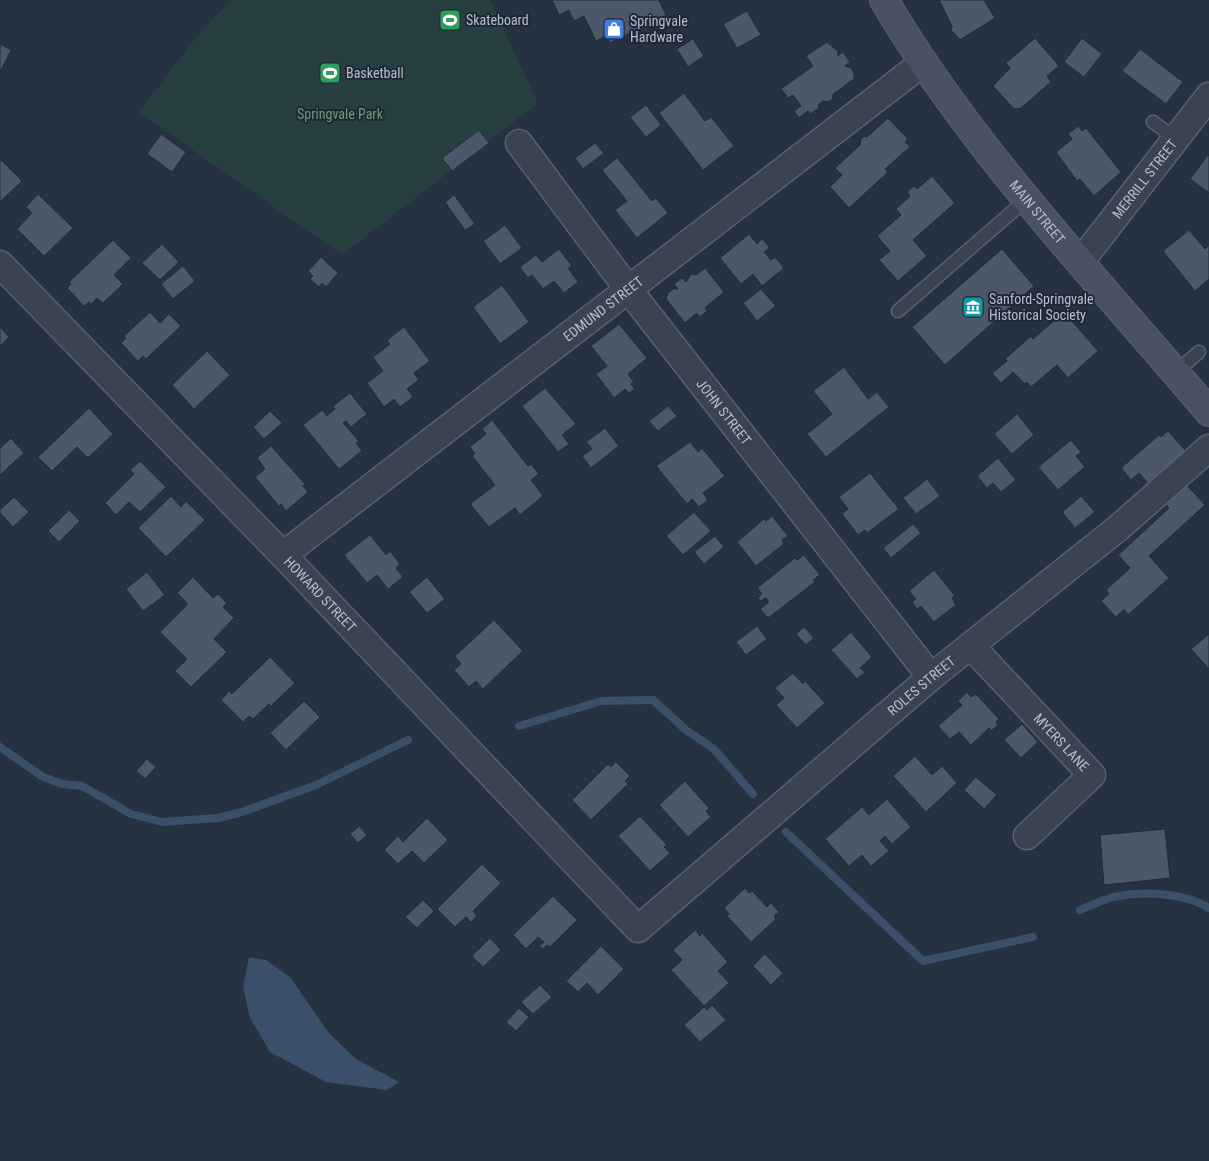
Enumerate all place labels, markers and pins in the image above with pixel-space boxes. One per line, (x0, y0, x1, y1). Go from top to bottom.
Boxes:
sports icon: Skateboard (438, 8, 462, 32)
place label: Skateboard (466, 12, 529, 28)
place label: Springvale Hardware (630, 13, 688, 45)
shop icon: Springvale Hardware (602, 17, 626, 41)
sports icon: Basketball (318, 61, 342, 85)
place label: Basketball (346, 65, 404, 81)
place label: Sanford-Springvale Historical Society (989, 291, 1094, 323)
museum icon: Sanford-Springvale Historical Society (961, 295, 985, 319)

